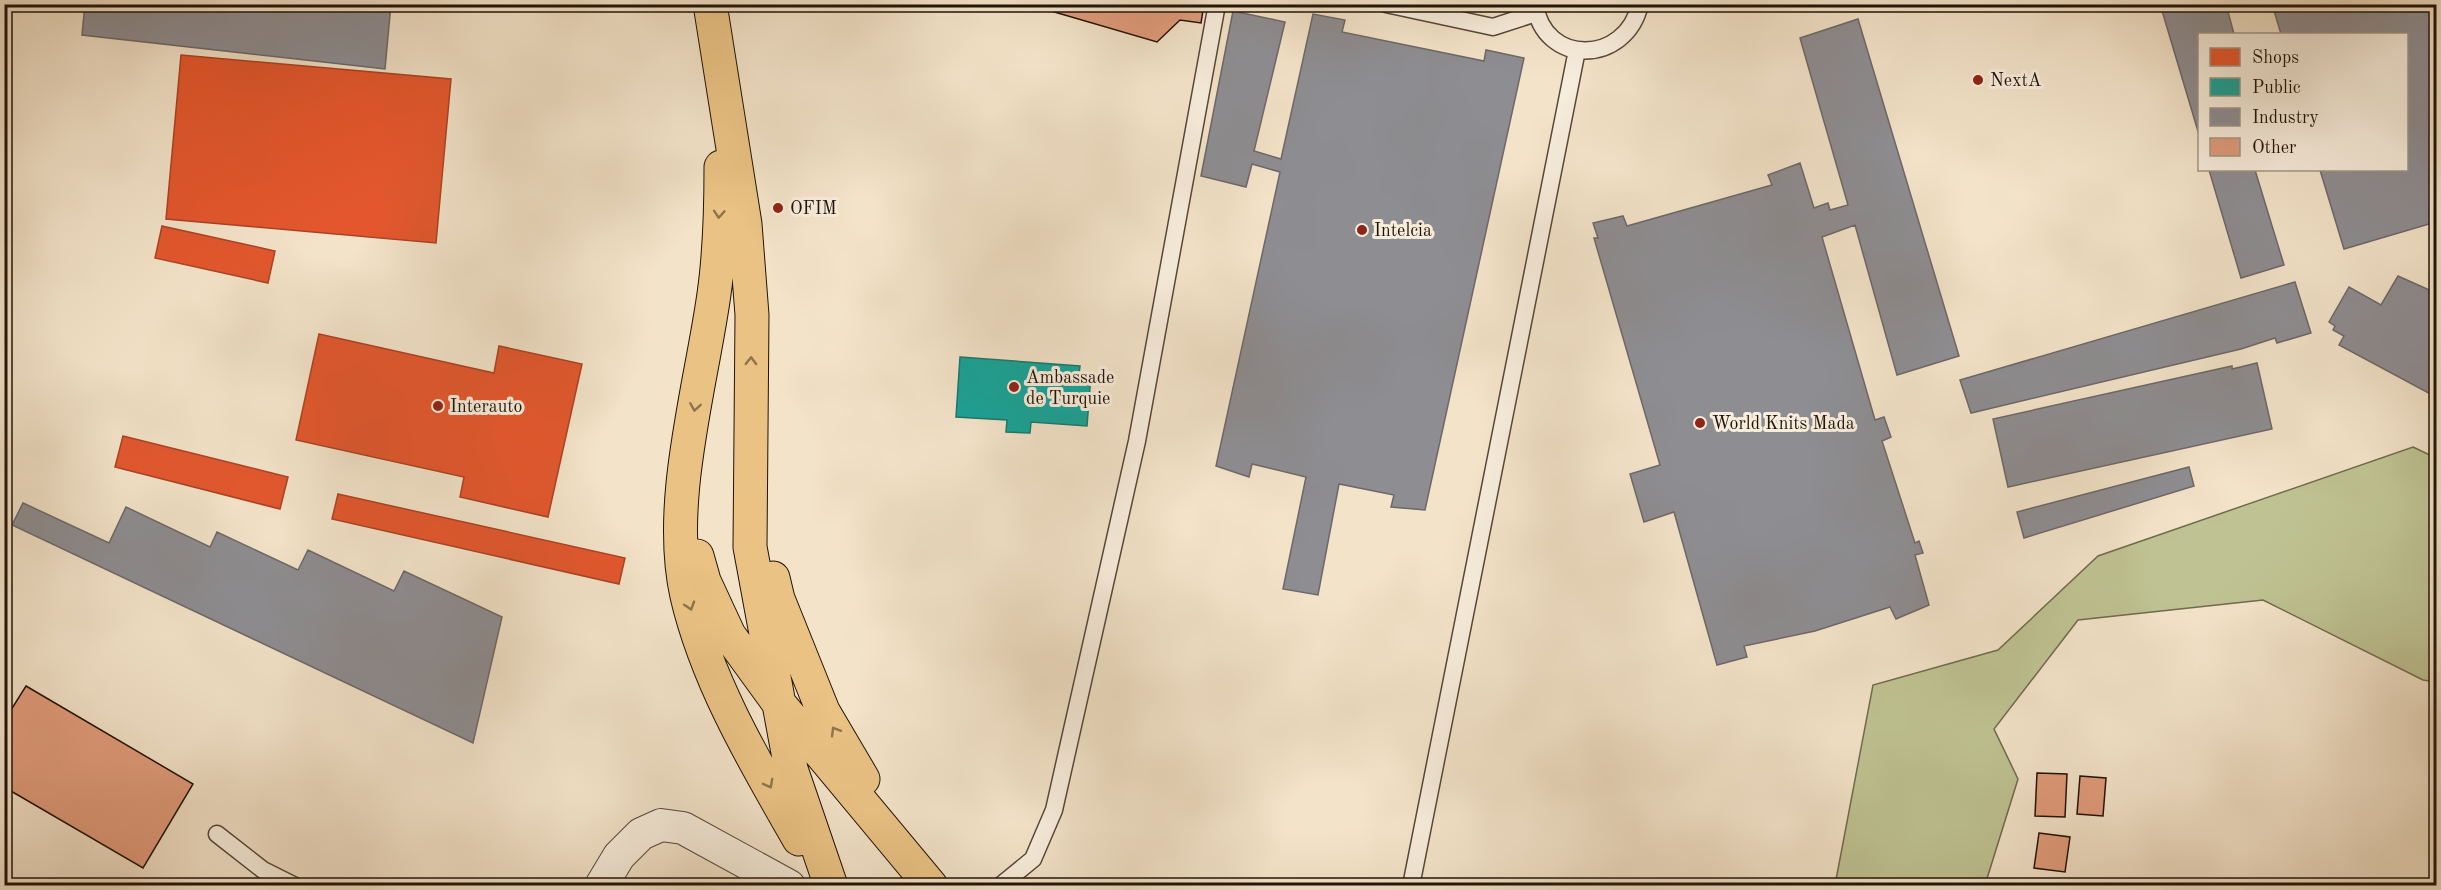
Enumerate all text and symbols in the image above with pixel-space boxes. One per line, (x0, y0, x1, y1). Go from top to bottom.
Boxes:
legend (2198, 33, 2408, 171)
text: Shops (2252, 49, 2299, 67)
place label: NextA (1990, 72, 2042, 90)
marker: NextA (1971, 73, 1985, 87)
text: Public (2252, 79, 2301, 97)
text: Industry (2252, 109, 2319, 127)
text: Other (2252, 139, 2297, 157)
place label: OFIM (790, 200, 837, 218)
marker: OFIM (771, 201, 785, 215)
one-way arrow (713, 210, 726, 219)
place label: Intelcia (1374, 222, 1432, 240)
marker: Intelcia (1355, 223, 1369, 237)
one-way arrow (745, 357, 757, 366)
place label: Ambassade de Turquie (1026, 369, 1114, 408)
marker: Ambassade de Turquie (1007, 380, 1021, 394)
place label: Interauto (450, 398, 523, 416)
marker: Interauto (431, 399, 445, 413)
one-way arrow (689, 403, 701, 412)
place label: World Knits Mada (1712, 415, 1855, 433)
marker: World Knits Mada (1693, 416, 1707, 430)
one-way arrow (683, 600, 696, 611)
one-way arrow (830, 727, 842, 737)
one-way arrow (761, 777, 773, 788)

